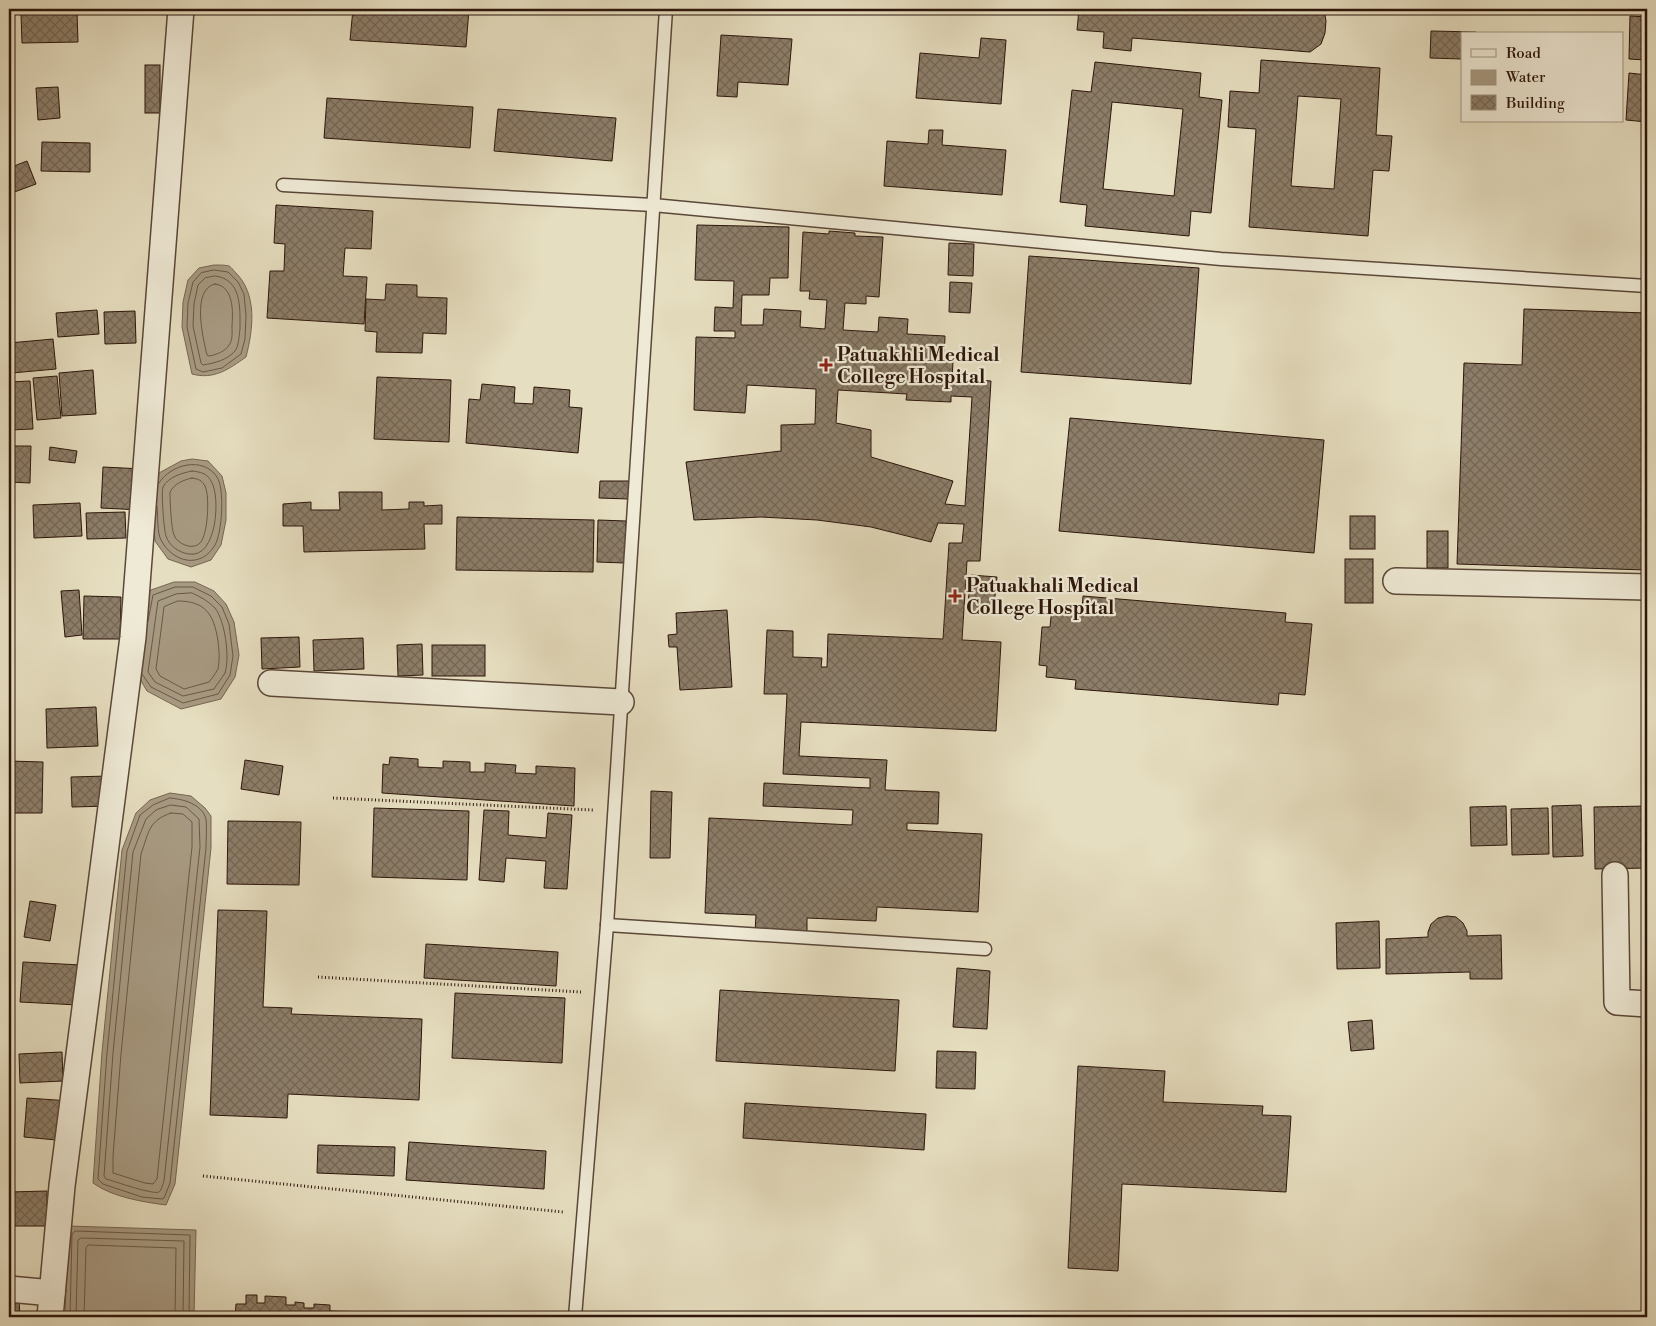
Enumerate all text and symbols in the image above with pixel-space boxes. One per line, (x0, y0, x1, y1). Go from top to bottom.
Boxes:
legend (1461, 32, 1624, 122)
text: Road (1506, 44, 1541, 63)
text: Water (1505, 68, 1546, 87)
text: Building (1505, 94, 1565, 113)
place label: Patuakhli Medical College Hospital (837, 343, 1000, 389)
marker: Patuakhli Medical College Hospital (819, 358, 833, 372)
place label: Patuakhali Medical College Hospital (966, 574, 1139, 620)
marker: Patuakhali Medical College Hospital (948, 589, 962, 603)

